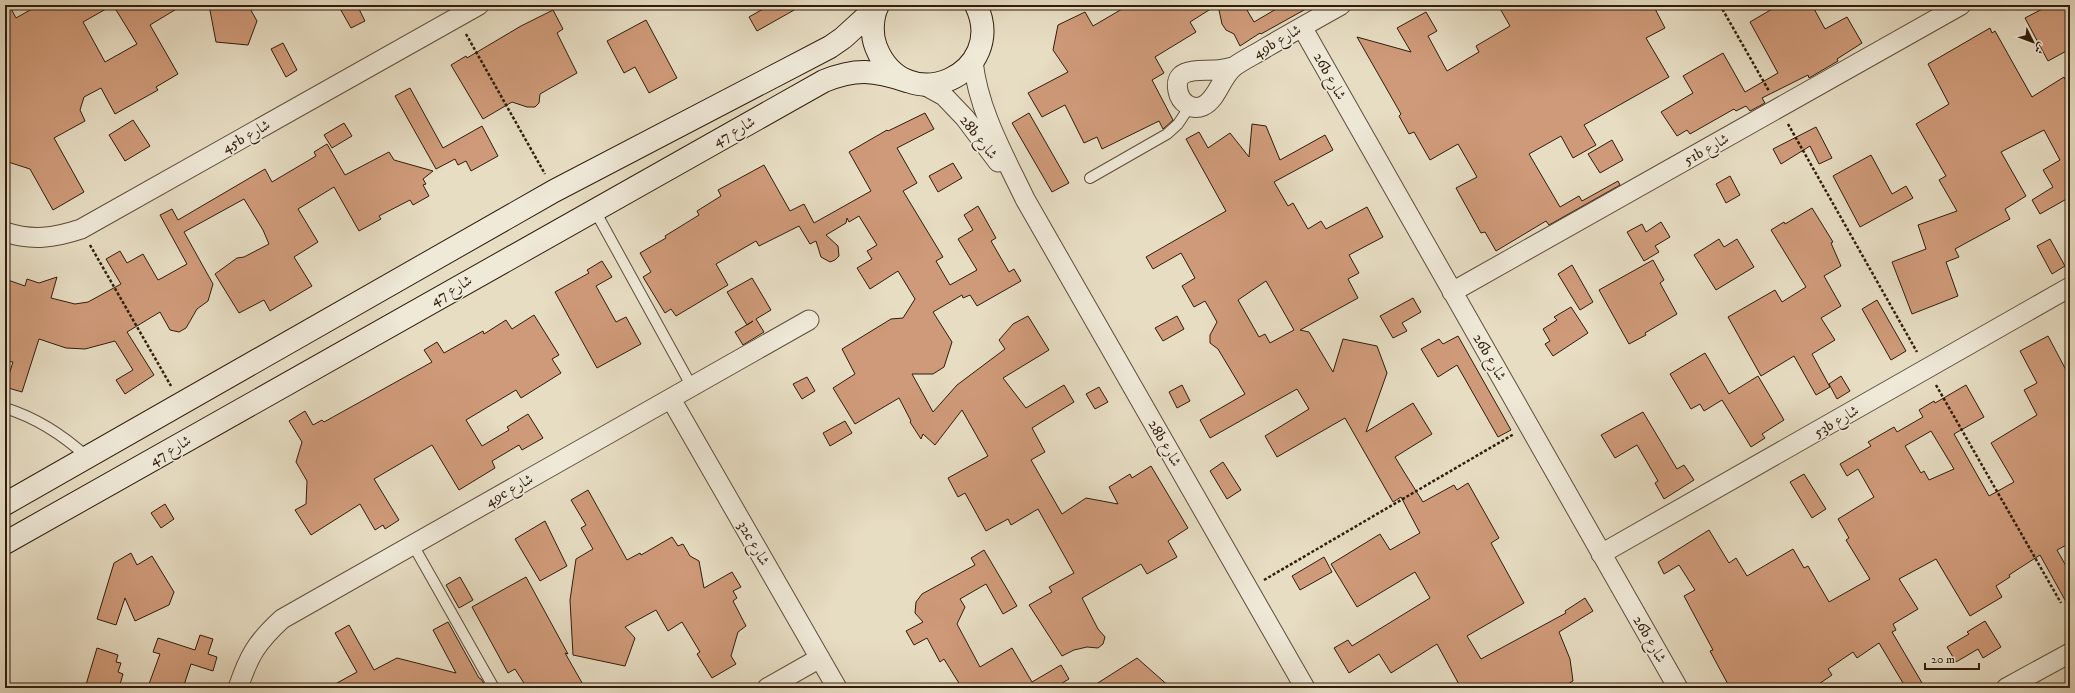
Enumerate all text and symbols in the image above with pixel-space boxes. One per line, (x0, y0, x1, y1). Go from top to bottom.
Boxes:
street label: 49b شارع (1250, 20, 1306, 65)
north arrow (2013, 22, 2053, 62)
text: ش (2031, 39, 2049, 57)
street label: 26b شارع (1306, 49, 1350, 105)
street label: 28b شارع (953, 111, 1002, 165)
street label: شارع 47 (710, 112, 760, 153)
street label: 45b شارع (219, 115, 275, 160)
street label: 51b شارع (1680, 129, 1734, 172)
street label: شارع 47 (427, 271, 477, 313)
street label: 26b شارع (1466, 330, 1511, 386)
street label: 53b شارع (1810, 401, 1864, 445)
street label: 28b شارع (1141, 416, 1186, 472)
street label: شارع 47 (146, 431, 196, 473)
street label: 49c شارع (482, 470, 538, 514)
street label: 32c شارع (731, 517, 774, 571)
street label: 26b شارع (1626, 612, 1671, 668)
scale bar (1925, 645, 1979, 671)
text: 20 m (1931, 652, 1955, 667)

